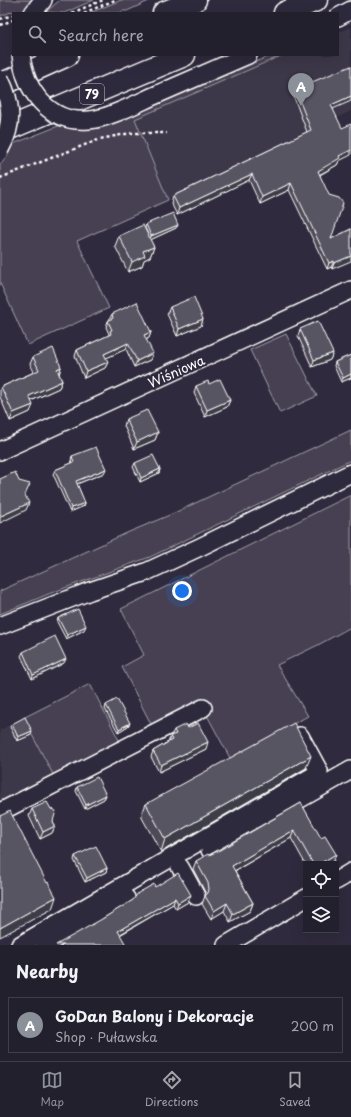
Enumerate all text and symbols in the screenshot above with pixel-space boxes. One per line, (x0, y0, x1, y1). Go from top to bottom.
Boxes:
search box (12, 12, 339, 56)
icon: search (26, 23, 48, 45)
text: Search here (58, 23, 144, 46)
pin: A (288, 73, 314, 106)
road number: 79 (80, 84, 104, 104)
street label: Wiśniowa (145, 350, 208, 392)
your location (172, 581, 192, 601)
map controls (303, 861, 339, 933)
button: locate (303, 861, 339, 897)
button: layers (303, 897, 339, 933)
text: Nearby (16, 958, 78, 984)
text: GoDan Balony i Dekoracje (55, 1004, 254, 1027)
text: A (25, 1016, 35, 1035)
text: 200 m (291, 1016, 334, 1035)
text: Shop · Puławska (55, 1027, 157, 1046)
tab: Map (40, 1069, 64, 1110)
tab: Directions (145, 1069, 198, 1110)
tab: Saved (279, 1069, 311, 1110)

